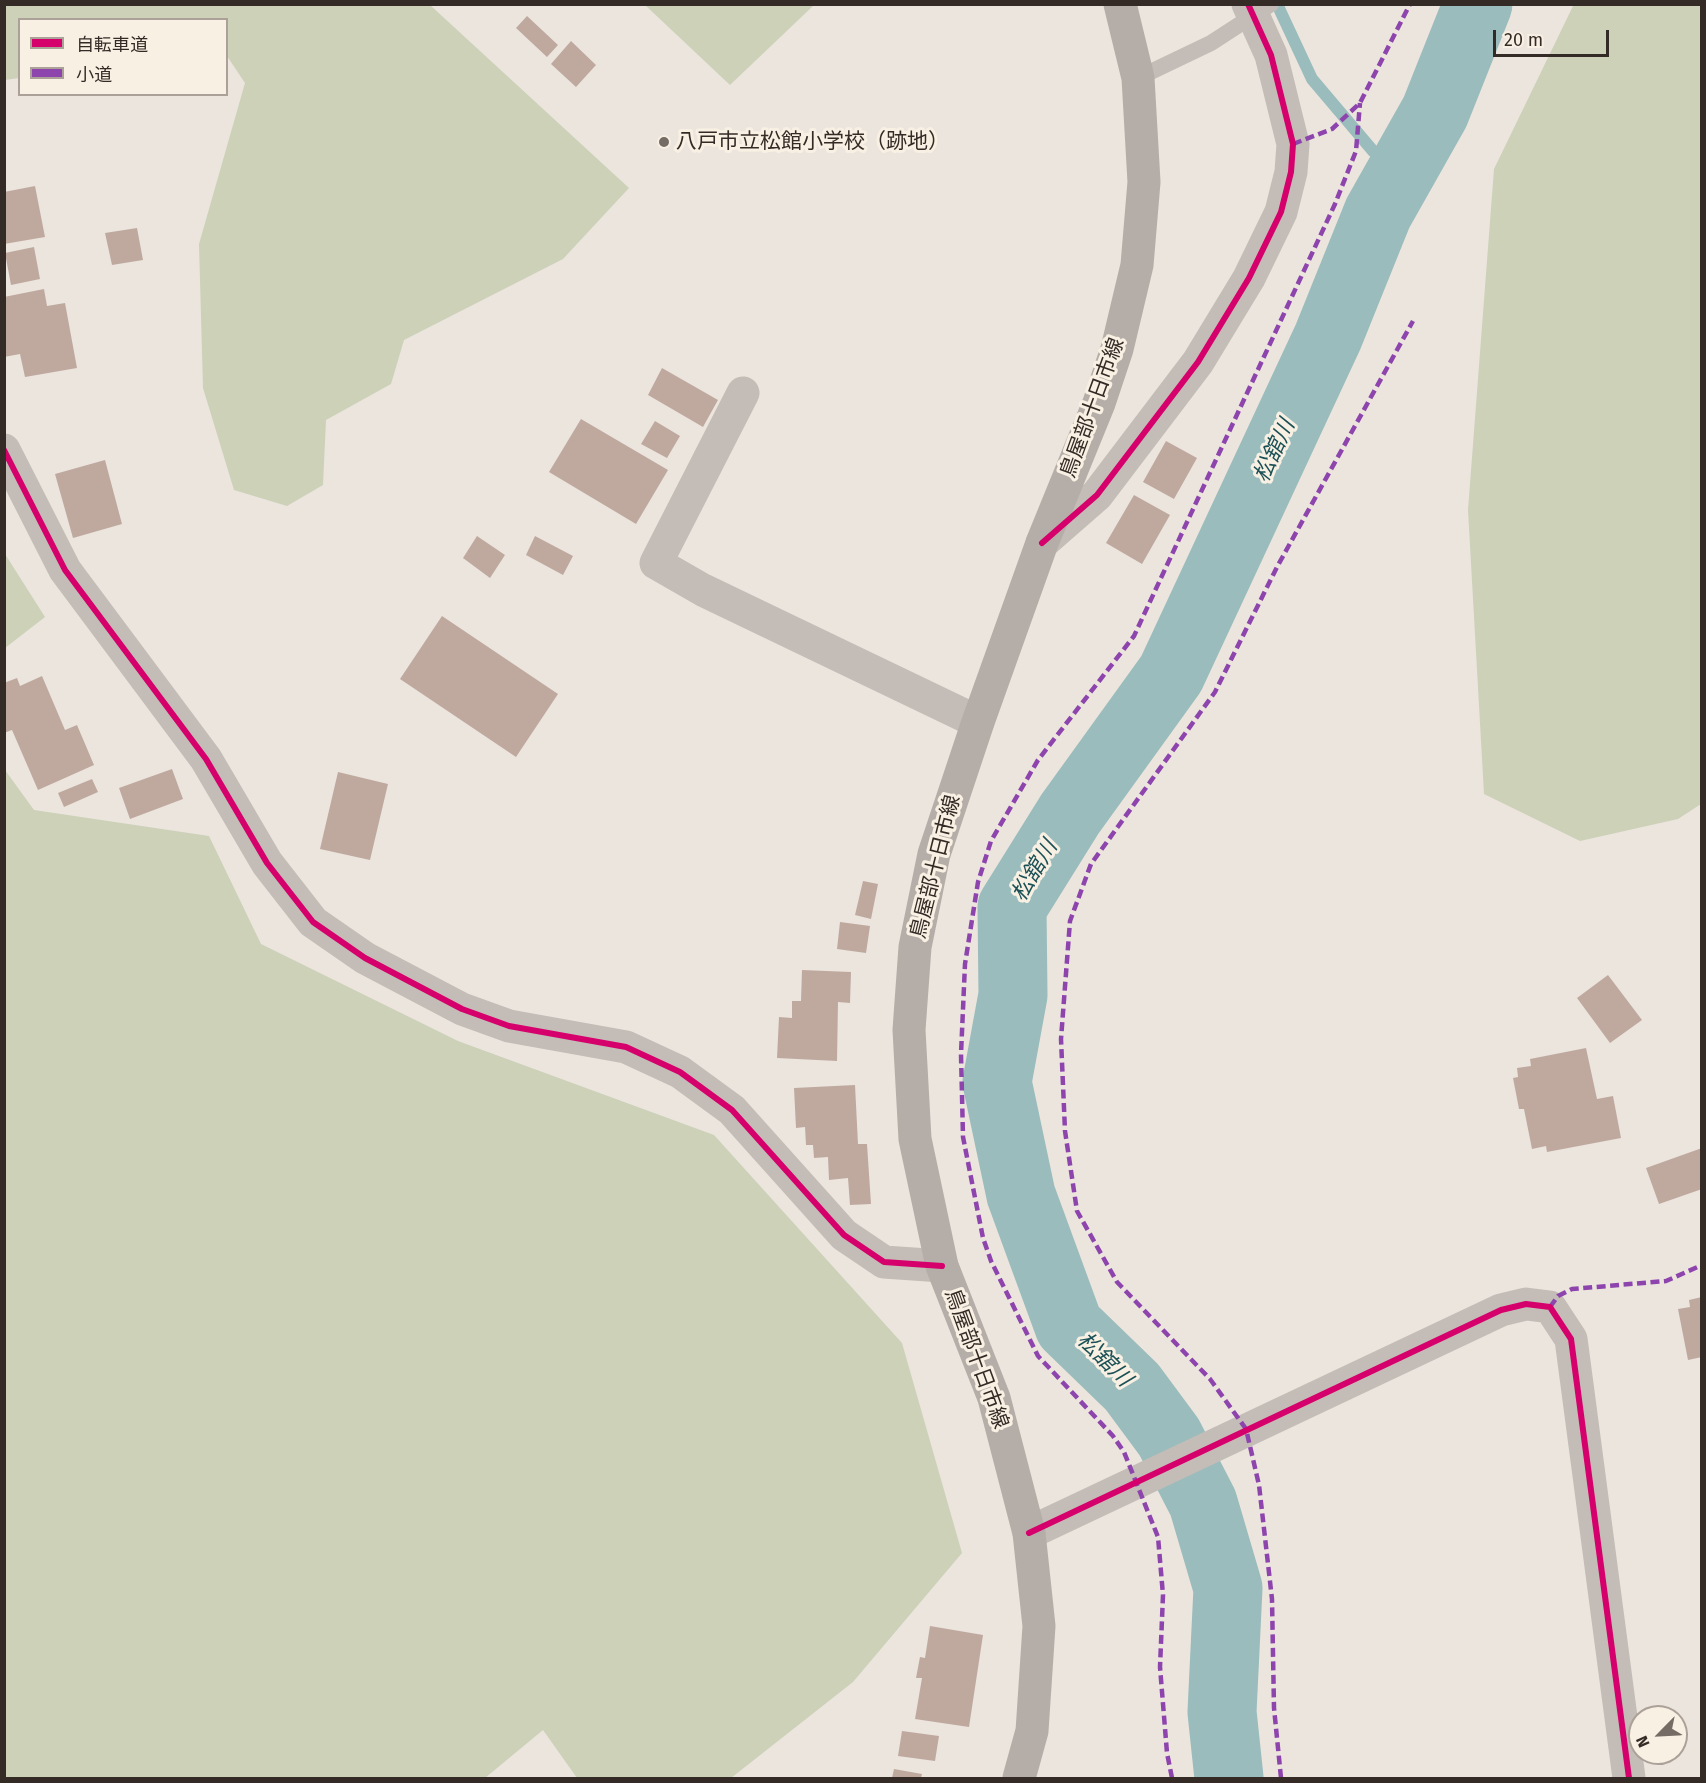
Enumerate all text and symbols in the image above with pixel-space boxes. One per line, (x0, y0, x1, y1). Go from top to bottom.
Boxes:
legend (18, 18, 228, 96)
scale bar (1496, 18, 1612, 56)
text: 20 m (1504, 29, 1543, 51)
text: 自転車道 (76, 34, 148, 56)
text: 小道 (76, 64, 112, 86)
place label: 八戸市立松館小学校（跡地） (676, 129, 949, 155)
marker: 八戸市立松館小学校（跡地） (657, 135, 671, 149)
street label: 鳥屋部十日市線 (1056, 335, 1130, 481)
water label: 松舘川 (1249, 416, 1301, 486)
street label: 鳥屋部十日市線 (906, 793, 966, 941)
water label: 松舘川 (1007, 836, 1063, 906)
street label: 鳥屋部十日市線 (939, 1286, 1013, 1432)
water label: 松舘川 (1071, 1327, 1137, 1393)
north arrow (1628, 1705, 1688, 1765)
text: N (1632, 1733, 1654, 1750)

